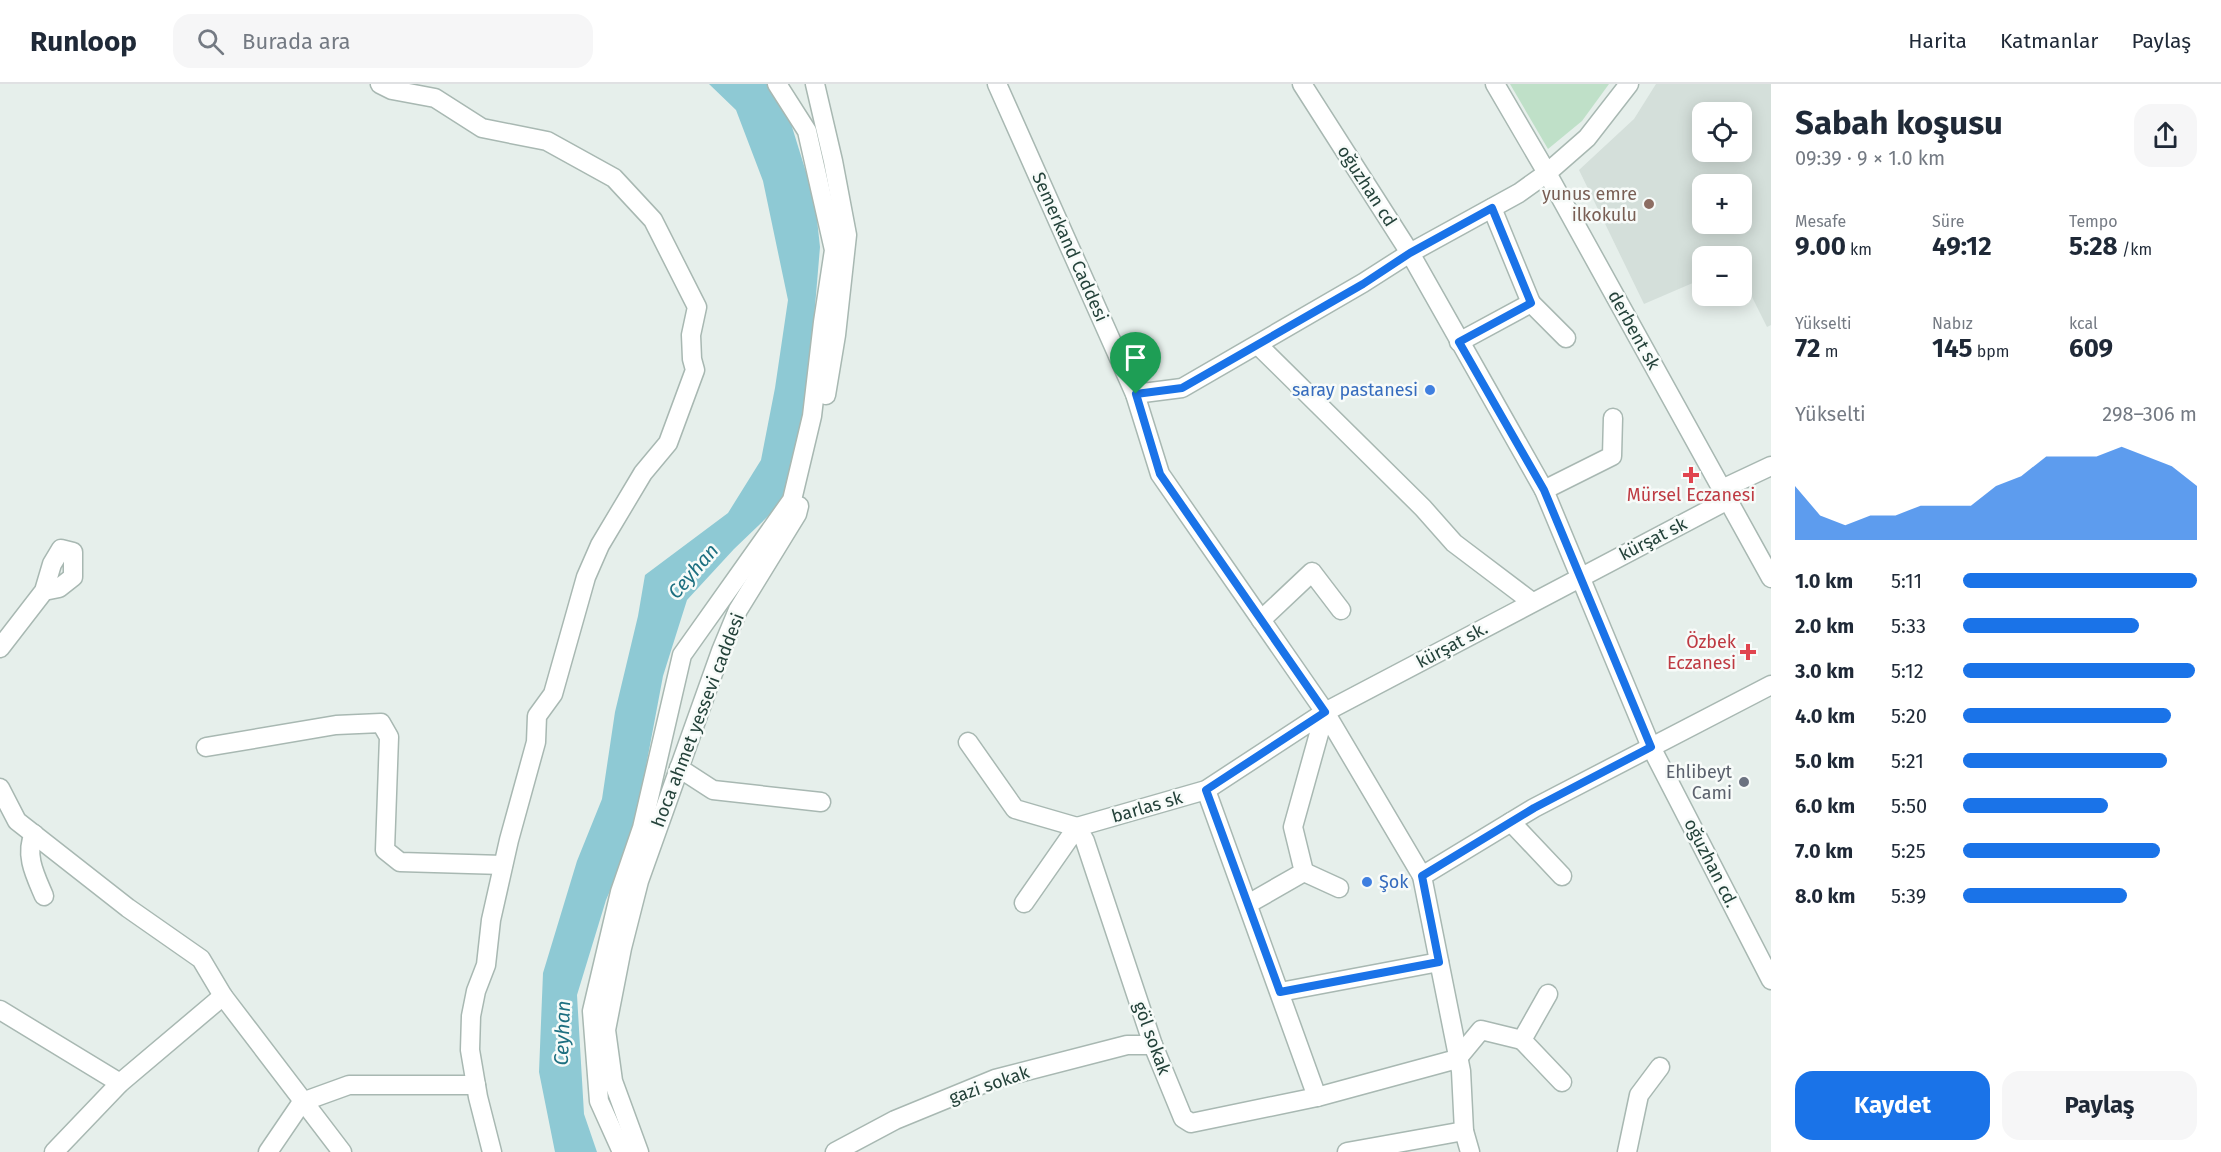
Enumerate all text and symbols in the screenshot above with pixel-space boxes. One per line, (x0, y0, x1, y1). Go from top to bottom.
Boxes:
search box (173, 14, 593, 68)
text: Runloop (30, 25, 137, 58)
icon: search (194, 25, 227, 58)
text: Burada ara (242, 28, 351, 55)
text: Harita (1908, 28, 1967, 54)
text: Katmanlar (2000, 28, 2098, 54)
text: Paylaş (2131, 28, 2191, 54)
map controls (1692, 102, 1752, 306)
button: locate (1692, 102, 1752, 162)
text: Sabah koşusu (1795, 103, 2003, 143)
button: share (2134, 104, 2197, 167)
street label: oğuzhan cd (1333, 141, 1401, 231)
text: 09:39 · 9 × 1.0 km (1795, 146, 1945, 170)
street label: Semerkand Caddesi (1027, 169, 1113, 325)
button: + (1692, 174, 1752, 234)
place label: yunus emre ilkokulu (1542, 183, 1637, 226)
marker: yunus emre ilkokulu (1642, 197, 1656, 211)
text: Mesafe (1795, 212, 1846, 231)
text: Süre (1932, 212, 1964, 231)
text: Tempo (2069, 212, 2118, 231)
text: 9.00 (1795, 231, 1846, 262)
text: 49:12 (1932, 231, 1992, 262)
text: 5:28 (2069, 231, 2118, 262)
text: km (1846, 240, 1872, 259)
text: /km (2118, 240, 2152, 259)
button: − (1692, 246, 1752, 306)
street label: derbent sk (1603, 286, 1665, 374)
text: Yükselti (1795, 314, 1852, 333)
text: Nabız (1932, 314, 1973, 333)
text: kcal (2069, 314, 2098, 333)
pin (1110, 332, 1161, 394)
text: 72 (1795, 333, 1820, 364)
text: 145 (1932, 333, 1972, 364)
text: 609 (2069, 333, 2113, 364)
icon: arrive (1119, 341, 1152, 374)
text: m (1820, 342, 1838, 361)
text: bpm (1972, 342, 2009, 361)
place label: saray pastanesi (1292, 379, 1418, 401)
marker: saray pastanesi (1423, 383, 1437, 397)
text: Yükselti (1795, 402, 1866, 426)
text: 298–306 m (2102, 402, 2197, 426)
marker: Mürsel Eczanesi (1684, 468, 1698, 482)
place label: Mürsel Eczanesi (1627, 484, 1755, 506)
street label: kürşat sk (1615, 512, 1691, 565)
water label: Ceyhan (663, 538, 723, 604)
text: 1.0 km (1795, 569, 1853, 593)
text: 5:11 (1891, 569, 1922, 593)
street label: hoca ahmet yessevi caddesi (647, 610, 749, 830)
text: 2.0 km (1795, 614, 1854, 638)
text: 5:33 (1891, 614, 1926, 638)
street label: kürşat sk. (1413, 617, 1491, 673)
place label: Özbek Eczanesi (1667, 631, 1737, 674)
marker: Özbek Eczanesi (1741, 645, 1755, 659)
text: 3.0 km (1795, 659, 1854, 683)
text: 5:12 (1891, 659, 1924, 683)
text: 4.0 km (1795, 704, 1855, 728)
text: 5:20 (1891, 704, 1927, 728)
text: 5.0 km (1795, 749, 1855, 773)
text: 5:21 (1891, 749, 1924, 773)
place label: Ehlibeyt Cami (1666, 761, 1733, 804)
marker: Ehlibeyt Cami (1737, 775, 1751, 789)
street label: barlas sk (1109, 786, 1186, 828)
text: 6.0 km (1795, 794, 1855, 818)
text: 5:50 (1891, 794, 1927, 818)
street label: oğuzhan cd. (1679, 815, 1743, 911)
text: 7.0 km (1795, 839, 1853, 863)
text: 5:25 (1891, 839, 1926, 863)
place label: Şok (1379, 871, 1409, 893)
marker: Şok (1360, 875, 1374, 889)
text: 8.0 km (1795, 884, 1856, 908)
text: 5:39 (1891, 884, 1926, 908)
street label: göl sokak (1129, 998, 1176, 1078)
water label: Ceyhan (549, 1000, 575, 1066)
street label: gazi sokak (946, 1061, 1033, 1109)
button: Kaydet (1795, 1071, 1990, 1140)
button: Paylaş (2002, 1071, 2197, 1140)

